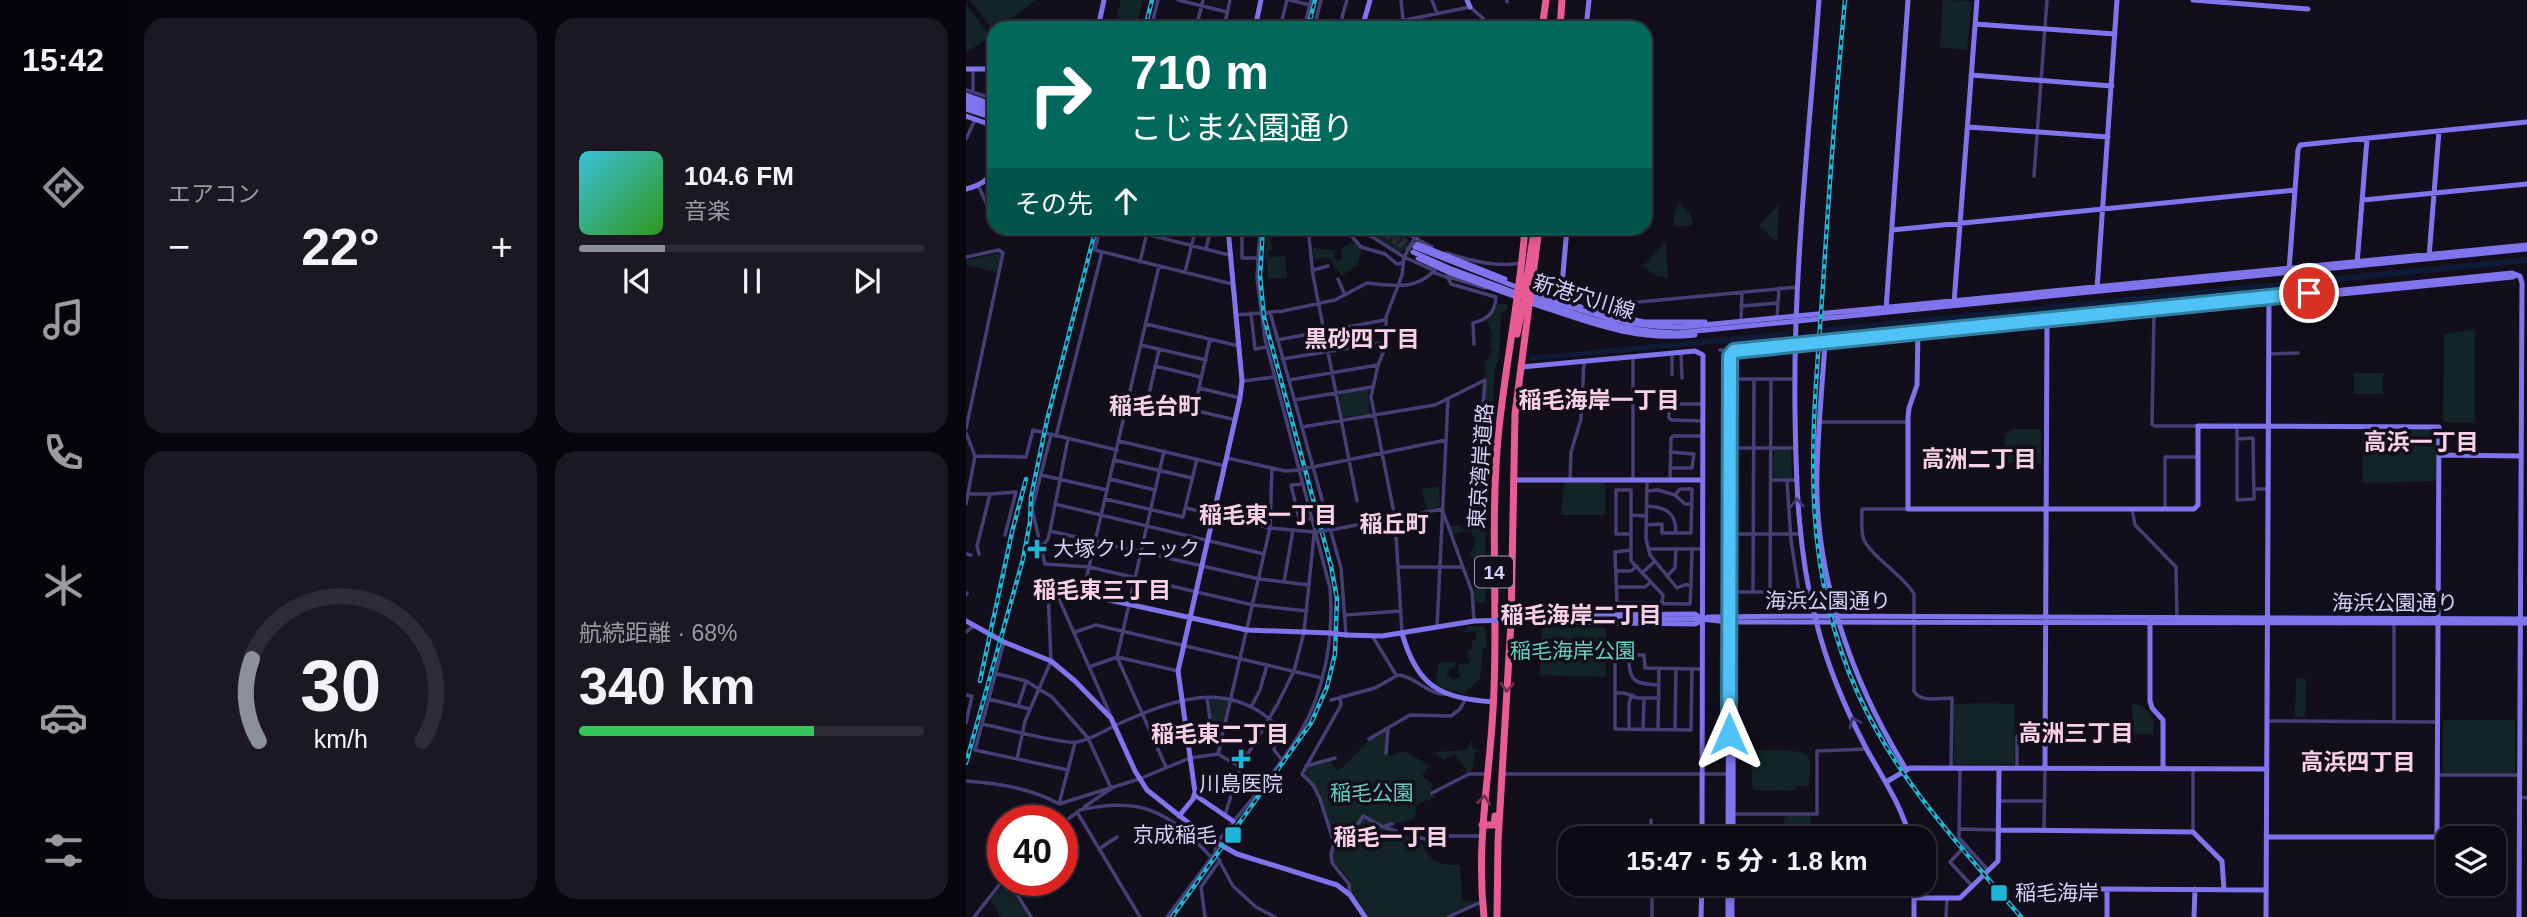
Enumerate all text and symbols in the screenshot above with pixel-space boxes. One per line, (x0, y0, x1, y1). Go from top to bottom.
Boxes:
text: 15:42 (22, 42, 104, 78)
text: 710 m (1130, 45, 1269, 99)
icon: right (1015, 49, 1106, 140)
text: こじま公園通り (1130, 110, 1354, 146)
text: 104.6 FM (684, 161, 794, 191)
icon: directions (39, 163, 88, 212)
text: エアコン (168, 181, 260, 207)
icon: ahead (1107, 182, 1145, 220)
text: その先 (1015, 189, 1093, 219)
text: 音楽 (684, 198, 730, 224)
text: 22° (301, 218, 380, 276)
text: − (168, 226, 190, 268)
text: + (491, 226, 513, 268)
icon: previous (618, 262, 656, 300)
icon: pause (733, 262, 771, 300)
icon: next (848, 262, 886, 300)
pin (2279, 263, 2339, 323)
street label: 新港穴川線 (1531, 270, 1638, 323)
icon: arrive (2290, 274, 2328, 312)
icon: music (39, 295, 88, 344)
district label: 黒砂四丁目 (1305, 326, 1420, 352)
district label: 稲毛海岸一丁目 (1519, 387, 1680, 413)
district label: 稲毛台町 (1109, 393, 1201, 419)
street label: 東京湾岸道路 (1465, 402, 1496, 530)
icon: phone (39, 428, 88, 477)
district label: 高浜一丁目 (2364, 429, 2479, 455)
district label: 高洲二丁目 (1922, 446, 2037, 472)
one-way arrow (1790, 497, 1805, 508)
district label: 稲毛東一丁目 (1199, 502, 1337, 528)
district label: 稲丘町 (1360, 511, 1429, 537)
place label: 大塚クリニック (1053, 537, 1200, 560)
marker: 大塚クリニック (1027, 539, 1047, 559)
road number: 14 (1475, 556, 1513, 587)
icon: climate (39, 561, 88, 610)
district label: 稲毛東三丁目 (1033, 577, 1171, 603)
street label: 海浜公園通り (1765, 589, 1891, 612)
street label: 海浜公園通り (2332, 591, 2458, 614)
district label: 稲毛海岸二丁目 (1501, 602, 1662, 628)
text: 航続距離 · 68% (579, 620, 737, 646)
park label: 稲毛海岸公園 (1510, 639, 1636, 662)
text: 30 (300, 645, 381, 726)
text: 340 km (579, 657, 755, 715)
one-way arrow (1499, 681, 1514, 692)
icon: car (39, 693, 88, 742)
position arrow (1692, 697, 1766, 771)
one-way arrow (1848, 717, 1862, 729)
district label: 高洲三丁目 (2019, 720, 2134, 746)
district label: 稲毛東二丁目 (1151, 721, 1289, 747)
text: km/h (313, 725, 368, 753)
marker: 川島医院 (1231, 749, 1251, 769)
district label: 高浜四丁目 (2301, 749, 2416, 775)
place label: 川島医院 (1199, 772, 1283, 795)
park label: 稲毛公園 (1330, 781, 1414, 804)
one-way arrow (1476, 794, 1491, 806)
speed limit sign: 40 (987, 805, 1078, 896)
place label: 京成稲毛 (1133, 823, 1217, 846)
district label: 稲毛一丁目 (1334, 824, 1449, 850)
marker: 京成稲毛 (1223, 825, 1243, 845)
icon: filters (39, 826, 88, 875)
map controls (2436, 826, 2506, 896)
button: layers (2436, 826, 2506, 896)
text: 15:47 · 5 分 · 1.8 km (1626, 846, 1868, 876)
place label: 稲毛海岸 (2015, 881, 2099, 904)
marker: 稲毛海岸 (1989, 883, 2009, 903)

